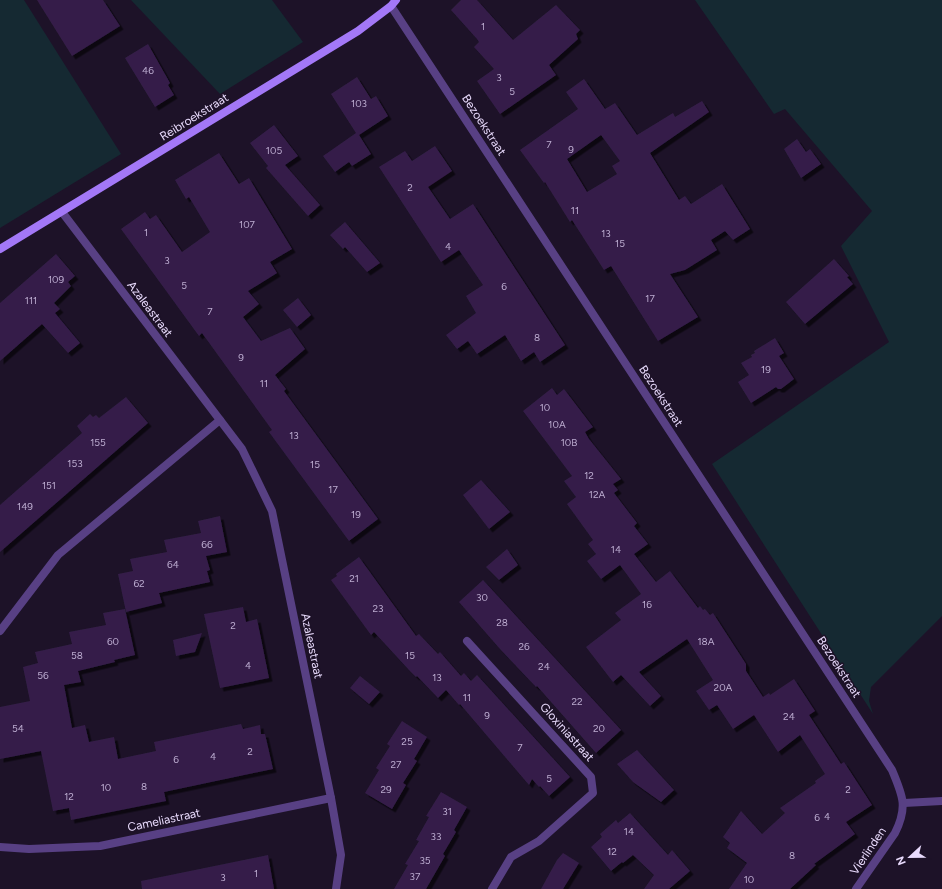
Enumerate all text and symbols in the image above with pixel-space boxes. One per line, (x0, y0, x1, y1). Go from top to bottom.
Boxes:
house number: 1 (481, 20, 485, 33)
house number: 46 (142, 64, 154, 77)
house number: 3 (496, 71, 502, 84)
house number: 5 (509, 85, 515, 98)
street label: Reibroekstraat (157, 90, 231, 144)
street label: Bezoekstraat (459, 92, 509, 159)
house number: 103 (351, 97, 367, 110)
house number: 7 (546, 138, 552, 151)
house number: 9 (568, 143, 574, 156)
house number: 105 (266, 144, 282, 157)
house number: 2 (407, 181, 413, 194)
house number: 11 (571, 204, 579, 217)
house number: 107 (239, 218, 256, 231)
house number: 1 (144, 226, 148, 239)
house number: 13 (601, 227, 611, 240)
house number: 15 (615, 237, 625, 250)
house number: 4 (445, 240, 451, 253)
house number: 3 (164, 254, 170, 267)
house number: 109 (48, 273, 64, 286)
street label: Azaleastraat (124, 278, 176, 340)
house number: 5 (181, 279, 187, 292)
house number: 6 (501, 280, 507, 293)
house number: 17 (645, 292, 655, 305)
house number: 111 (25, 294, 37, 307)
house number: 7 (207, 305, 213, 318)
house number: 8 (534, 331, 540, 344)
house number: 9 (238, 351, 244, 364)
street label: Bezoekstraat (636, 363, 686, 430)
house number: 19 (761, 363, 771, 376)
house number: 11 (260, 377, 268, 390)
house number: 10 (540, 401, 550, 414)
house number: 10A (548, 418, 566, 431)
house number: 13 (289, 429, 299, 442)
house number: 155 (90, 436, 106, 449)
house number: 10B (561, 436, 577, 449)
house number: 153 (67, 457, 83, 470)
house number: 15 (310, 458, 320, 471)
house number: 12 (584, 469, 594, 482)
house number: 151 (42, 479, 56, 492)
house number: 17 (328, 483, 338, 496)
house number: 12A (589, 488, 605, 501)
house number: 149 (17, 500, 33, 513)
house number: 19 (351, 508, 361, 521)
house number: 66 (201, 538, 213, 551)
house number: 14 (611, 543, 621, 556)
house number: 64 (167, 558, 179, 571)
house number: 21 (349, 572, 359, 585)
house number: 62 (133, 577, 145, 590)
house number: 30 (476, 591, 488, 604)
house number: 16 (642, 598, 652, 611)
house number: 23 (372, 602, 384, 615)
street label: Azaleastraat (298, 612, 326, 680)
house number: 28 (496, 616, 508, 629)
house number: 2 (230, 619, 236, 632)
street label: Bezoekstraat (814, 634, 864, 701)
house number: 60 (107, 635, 119, 648)
house number: 18A (697, 635, 715, 648)
house number: 26 (518, 640, 530, 653)
house number: 58 (71, 649, 83, 662)
house number: 15 (405, 649, 415, 662)
house number: 4 (245, 659, 251, 672)
house number: 24 (538, 660, 550, 673)
house number: 56 (37, 669, 49, 682)
house number: 13 (432, 671, 442, 684)
house number: 20A (714, 681, 733, 694)
house number: 11 (463, 691, 471, 704)
house number: 22 (571, 695, 583, 708)
street label: Gloxiniastraat (537, 700, 597, 764)
house number: 9 (484, 709, 490, 722)
house number: 24 (783, 710, 795, 723)
house number: 54 (12, 722, 24, 735)
house number: 20 (593, 722, 605, 735)
house number: 25 (401, 735, 413, 748)
house number: 7 (517, 741, 523, 754)
house number: 2 (247, 745, 253, 758)
house number: 4 (210, 750, 216, 763)
house number: 6 (173, 753, 179, 766)
house number: 27 (391, 758, 402, 771)
house number: 5 (546, 772, 552, 785)
house number: 8 (141, 780, 147, 793)
house number: 10 (101, 781, 111, 794)
house number: 29 (380, 783, 392, 796)
house number: 2 (845, 783, 851, 796)
house number: 12 (64, 790, 74, 803)
street label: Cameliastraat (126, 805, 202, 835)
house number: 31 (442, 805, 452, 818)
house number: 4 (824, 810, 830, 823)
house number: 6 (814, 811, 820, 824)
street label: Vierlinden (847, 824, 889, 877)
house number: 14 (624, 825, 634, 838)
house number: 33 (431, 830, 441, 843)
north arrow (890, 837, 930, 877)
house number: 12 (607, 845, 617, 858)
house number: 8 (789, 849, 795, 862)
house number: 35 (419, 854, 431, 867)
text: N (894, 854, 909, 867)
house number: 1 (254, 867, 258, 880)
house number: 37 (410, 870, 421, 883)
house number: 3 (220, 871, 226, 884)
house number: 10 (744, 873, 754, 886)

